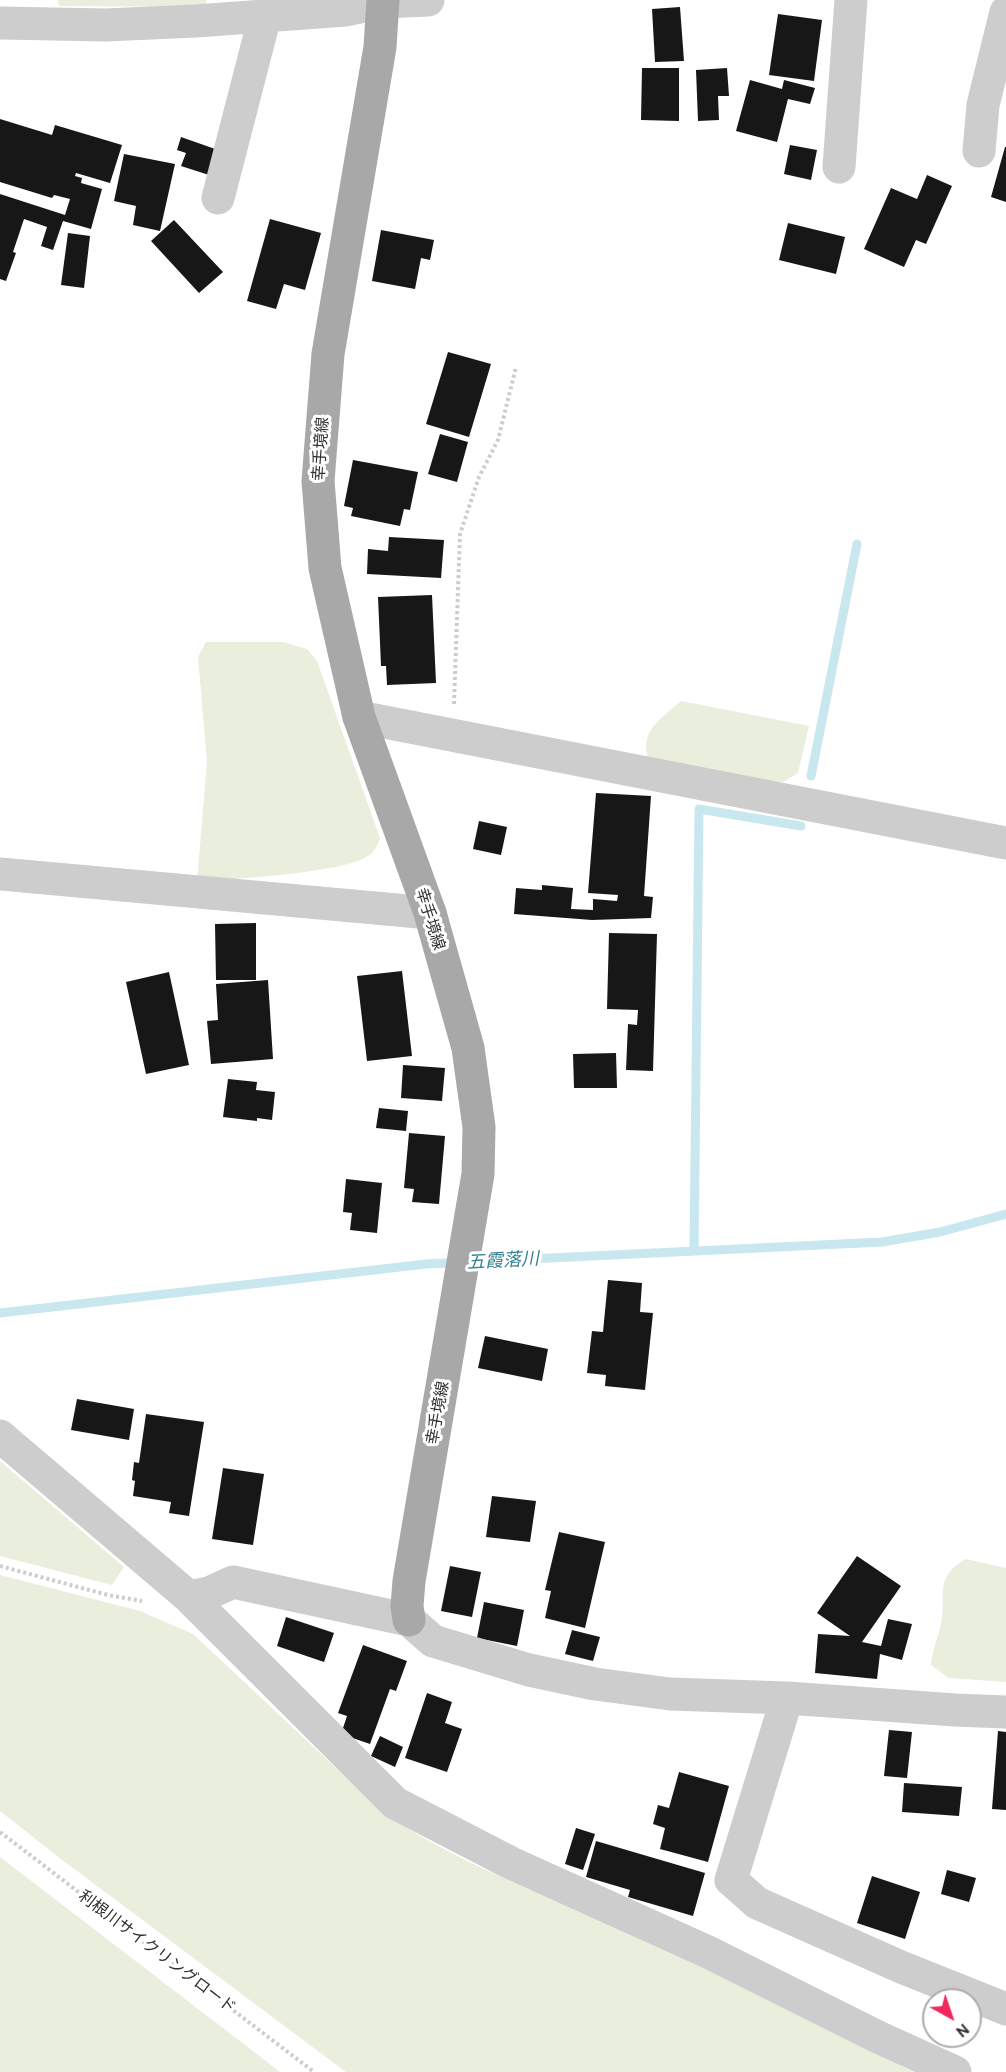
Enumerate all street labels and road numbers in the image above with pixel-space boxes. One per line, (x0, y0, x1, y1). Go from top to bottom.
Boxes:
street label: 幸手境線 (309, 416, 333, 482)
street label: 幸手境線 (411, 886, 449, 952)
street label: 幸手境線 (423, 1380, 453, 1446)
street label: 利根川サイクリングロード (75, 1887, 239, 2017)

